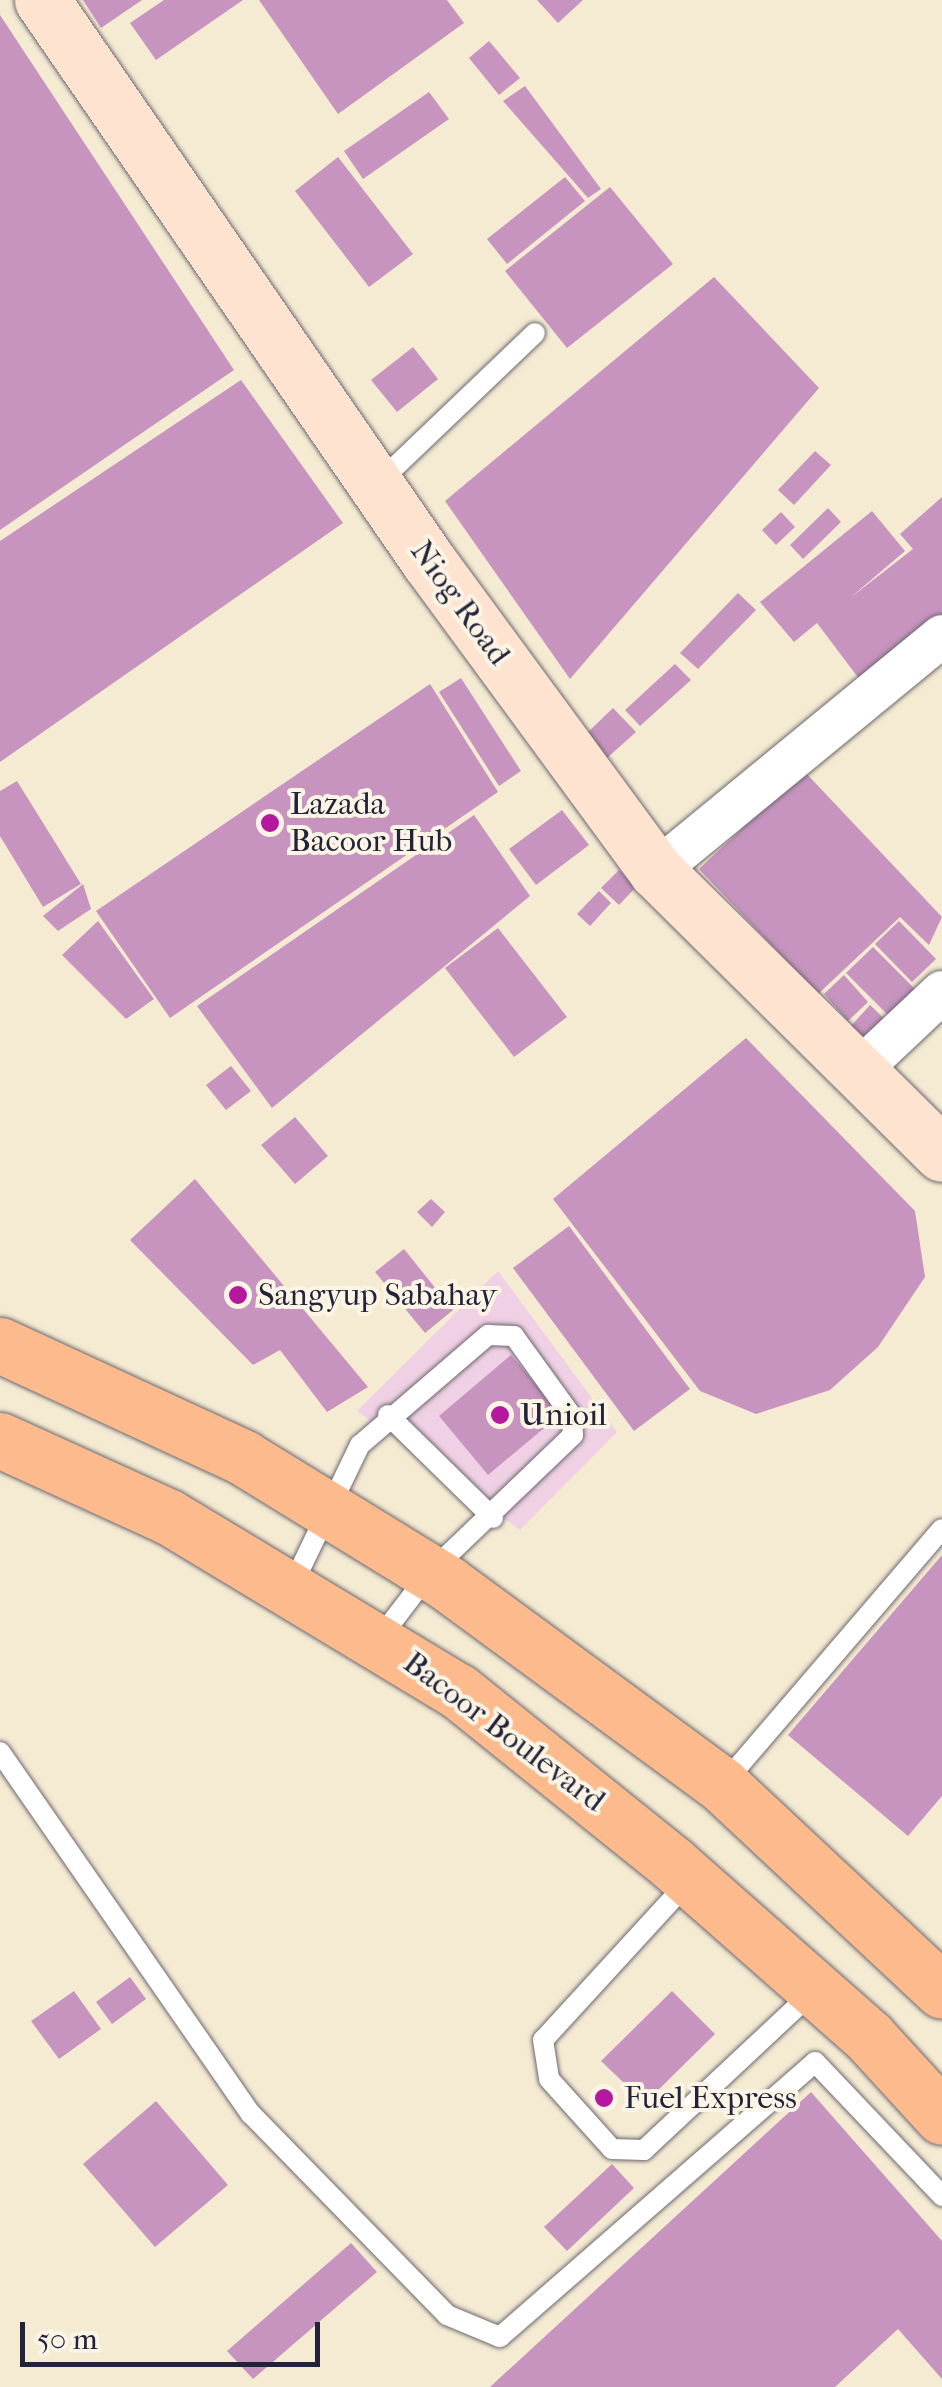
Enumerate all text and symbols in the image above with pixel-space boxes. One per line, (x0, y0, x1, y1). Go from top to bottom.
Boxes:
street label: Niog Road (402, 533, 518, 673)
place label: Lazada Bacoor Hub (290, 786, 452, 861)
marker: Lazada Bacoor Hub (259, 812, 281, 834)
place label: Sangyup Sabahay (258, 1276, 497, 1314)
marker: Sangyup Sabahay (227, 1284, 249, 1306)
place label: Unioil (520, 1396, 607, 1434)
marker: Unioil (489, 1404, 511, 1426)
street label: Bacoor Boulevard (396, 1644, 612, 1820)
place label: Fuel Express (624, 2079, 797, 2117)
marker: Fuel Express (593, 2087, 615, 2109)
scale bar (25, 2302, 325, 2364)
text: 50 m (37, 2322, 98, 2357)

